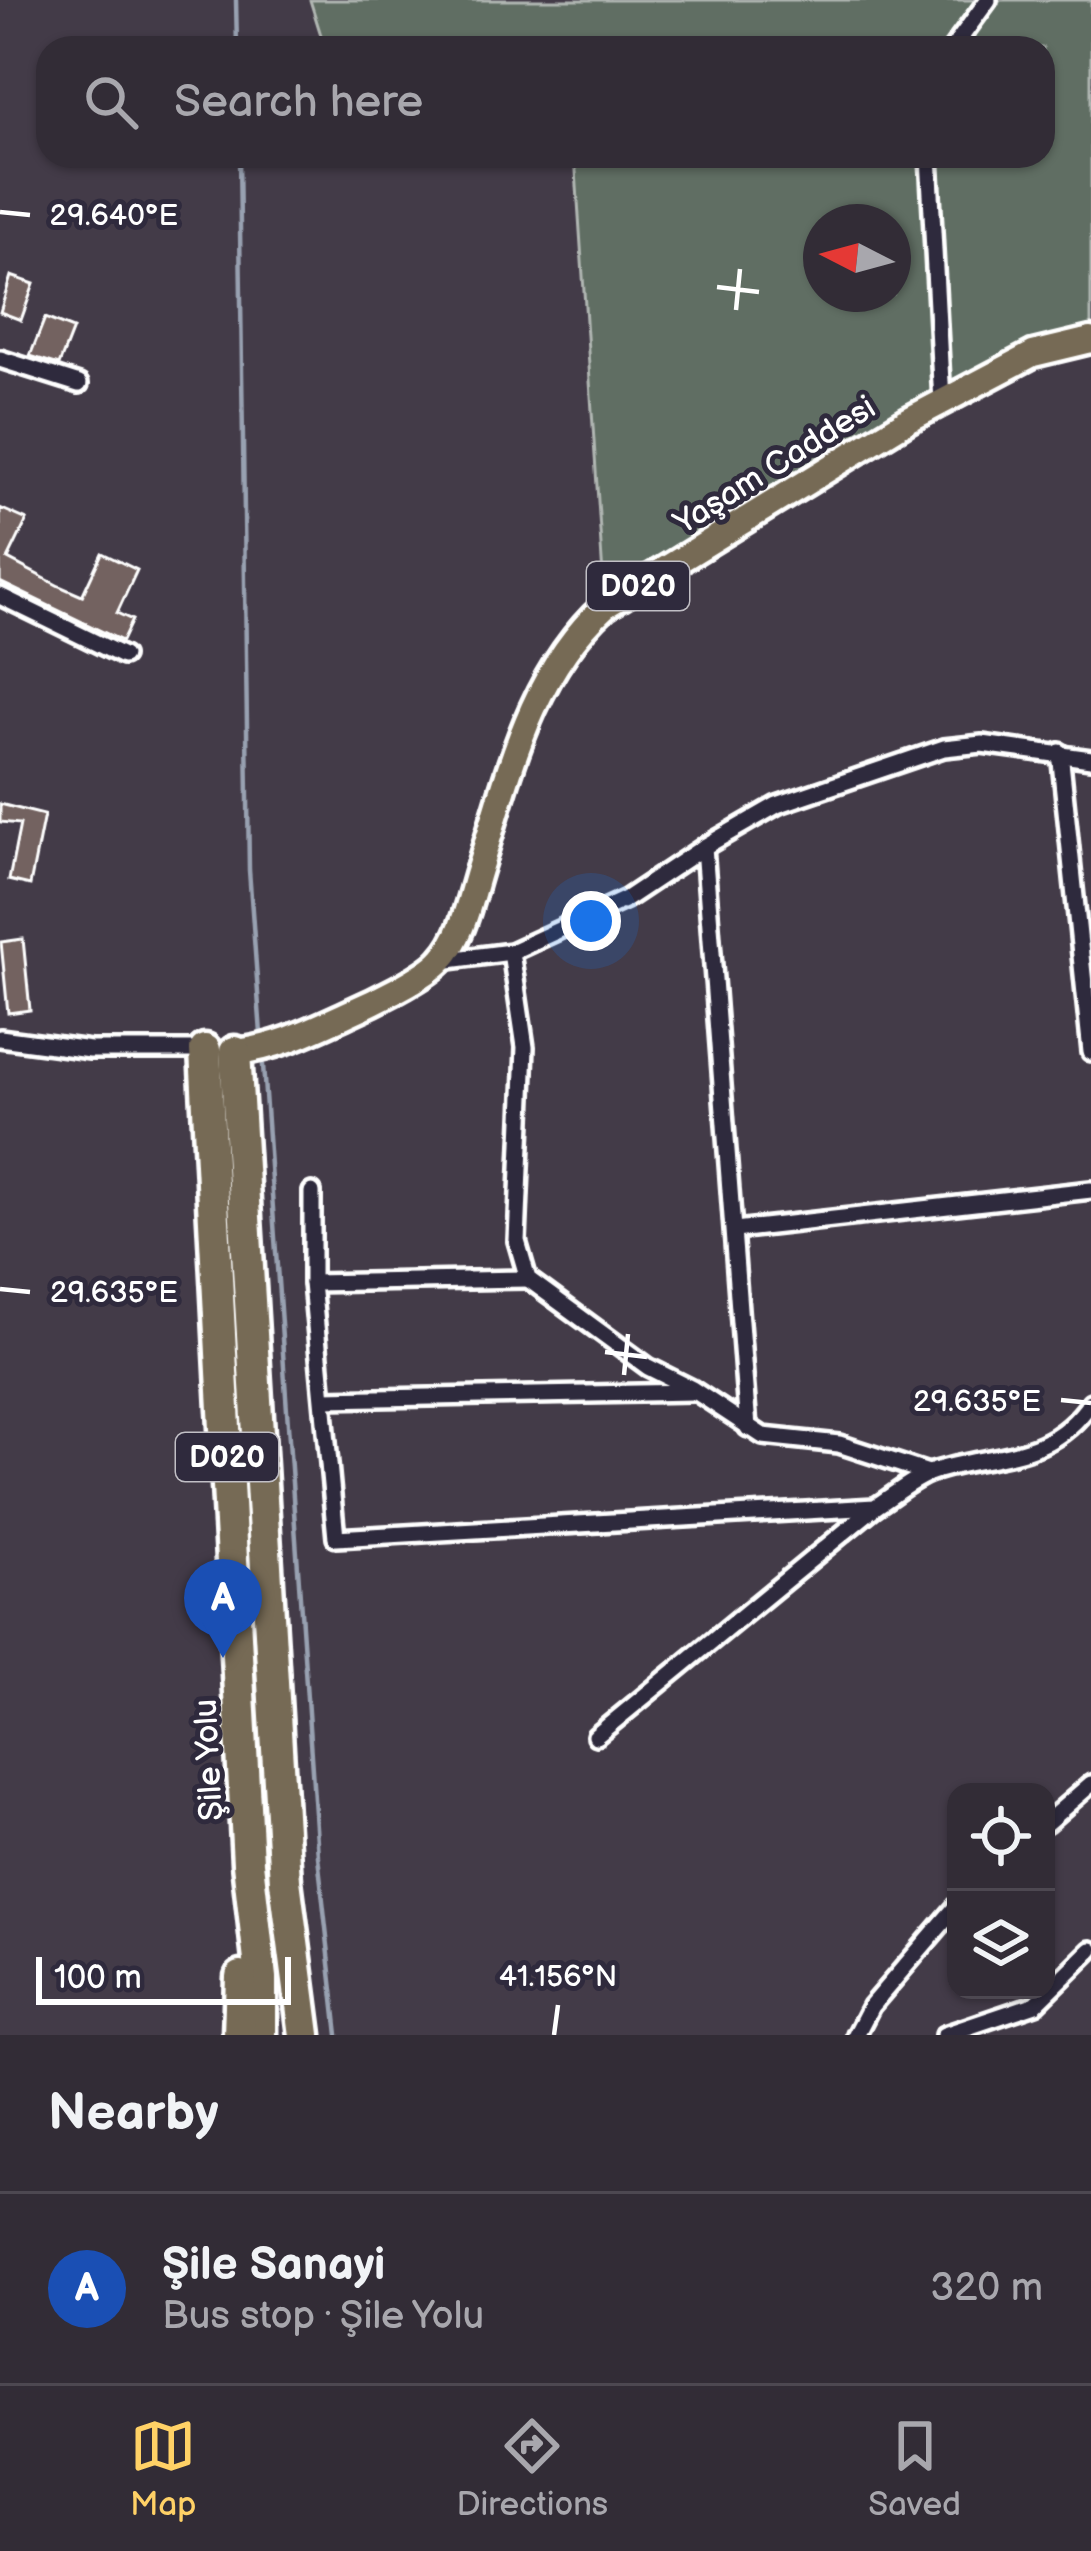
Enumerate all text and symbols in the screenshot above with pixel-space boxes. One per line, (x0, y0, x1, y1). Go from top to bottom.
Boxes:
search box (36, 36, 1055, 168)
icon: search (78, 69, 144, 135)
text: Search here (174, 75, 423, 130)
text: 29.640°E (50, 198, 178, 234)
north arrow (803, 204, 911, 312)
street label: Yaşam Caddesi (666, 388, 883, 544)
road number: D020 (587, 562, 689, 610)
your location (561, 891, 621, 951)
text: 29.635°E (50, 1275, 178, 1311)
text: 29.635°E (913, 1384, 1041, 1420)
road number: D020 (176, 1433, 278, 1481)
pin: A (184, 1559, 262, 1658)
street label: Şile Yolu (186, 1698, 232, 1822)
map controls (947, 1783, 1055, 1999)
button: locate (947, 1783, 1055, 1891)
button: layers (947, 1891, 1055, 1999)
scale bar (36, 1951, 291, 2004)
text: 100 m (54, 1958, 142, 1998)
text: 41.156°N (499, 1959, 617, 1995)
text: Nearby (48, 2083, 219, 2144)
text: Şile Sanayi (162, 2238, 385, 2293)
text: A (75, 2265, 99, 2312)
text: 320 m (930, 2265, 1043, 2312)
text: Bus stop · Şile Yolu (162, 2293, 484, 2340)
tab: Map (130, 2413, 196, 2525)
tab: Directions (457, 2413, 608, 2525)
tab: Saved (868, 2413, 961, 2525)

